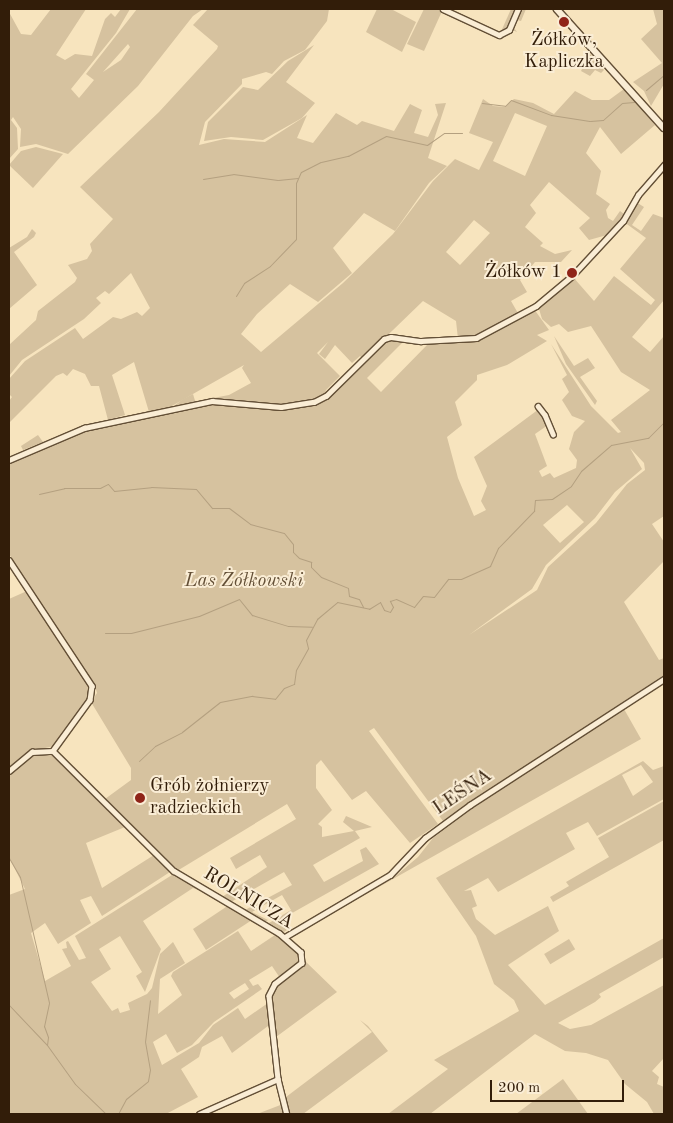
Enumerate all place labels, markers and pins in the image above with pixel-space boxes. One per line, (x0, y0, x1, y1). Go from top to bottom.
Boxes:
marker: Żółków, Kapliczka (558, 16, 570, 28)
place label: Żółków, Kapliczka (524, 30, 604, 74)
place label: Żółków 1 (485, 262, 562, 284)
marker: Żółków 1 (566, 267, 578, 279)
place label: Grób żołnierzy radzieckich (150, 776, 269, 820)
marker: Grób żołnierzy radzieckich (134, 792, 146, 804)

